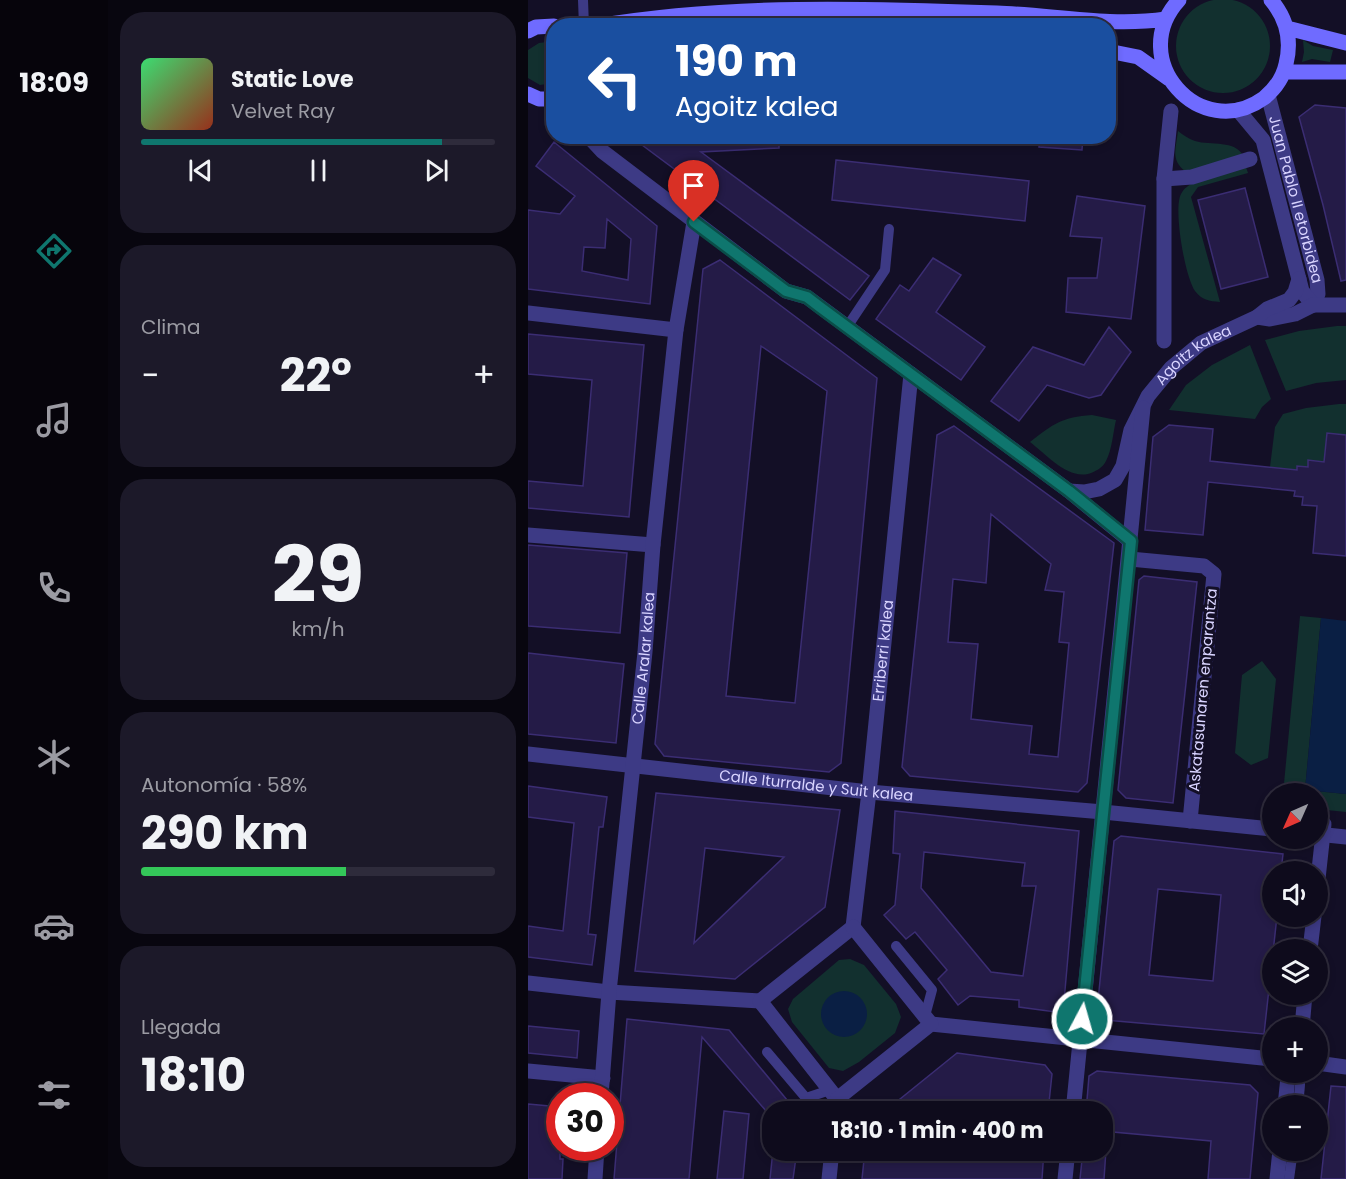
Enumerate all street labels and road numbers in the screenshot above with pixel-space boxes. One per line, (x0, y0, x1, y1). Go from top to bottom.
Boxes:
street label: Juan Pablo II etorbidea (1264, 113, 1328, 285)
street label: Agoitz kalea (1150, 319, 1235, 389)
street label: Askatasunaren enparantza (1183, 587, 1222, 792)
street label: Calle Aralar kalea (626, 591, 659, 725)
street label: Erriberri kalea (867, 599, 898, 702)
street label: Calle Iturralde y Suit kalea (718, 764, 914, 806)

